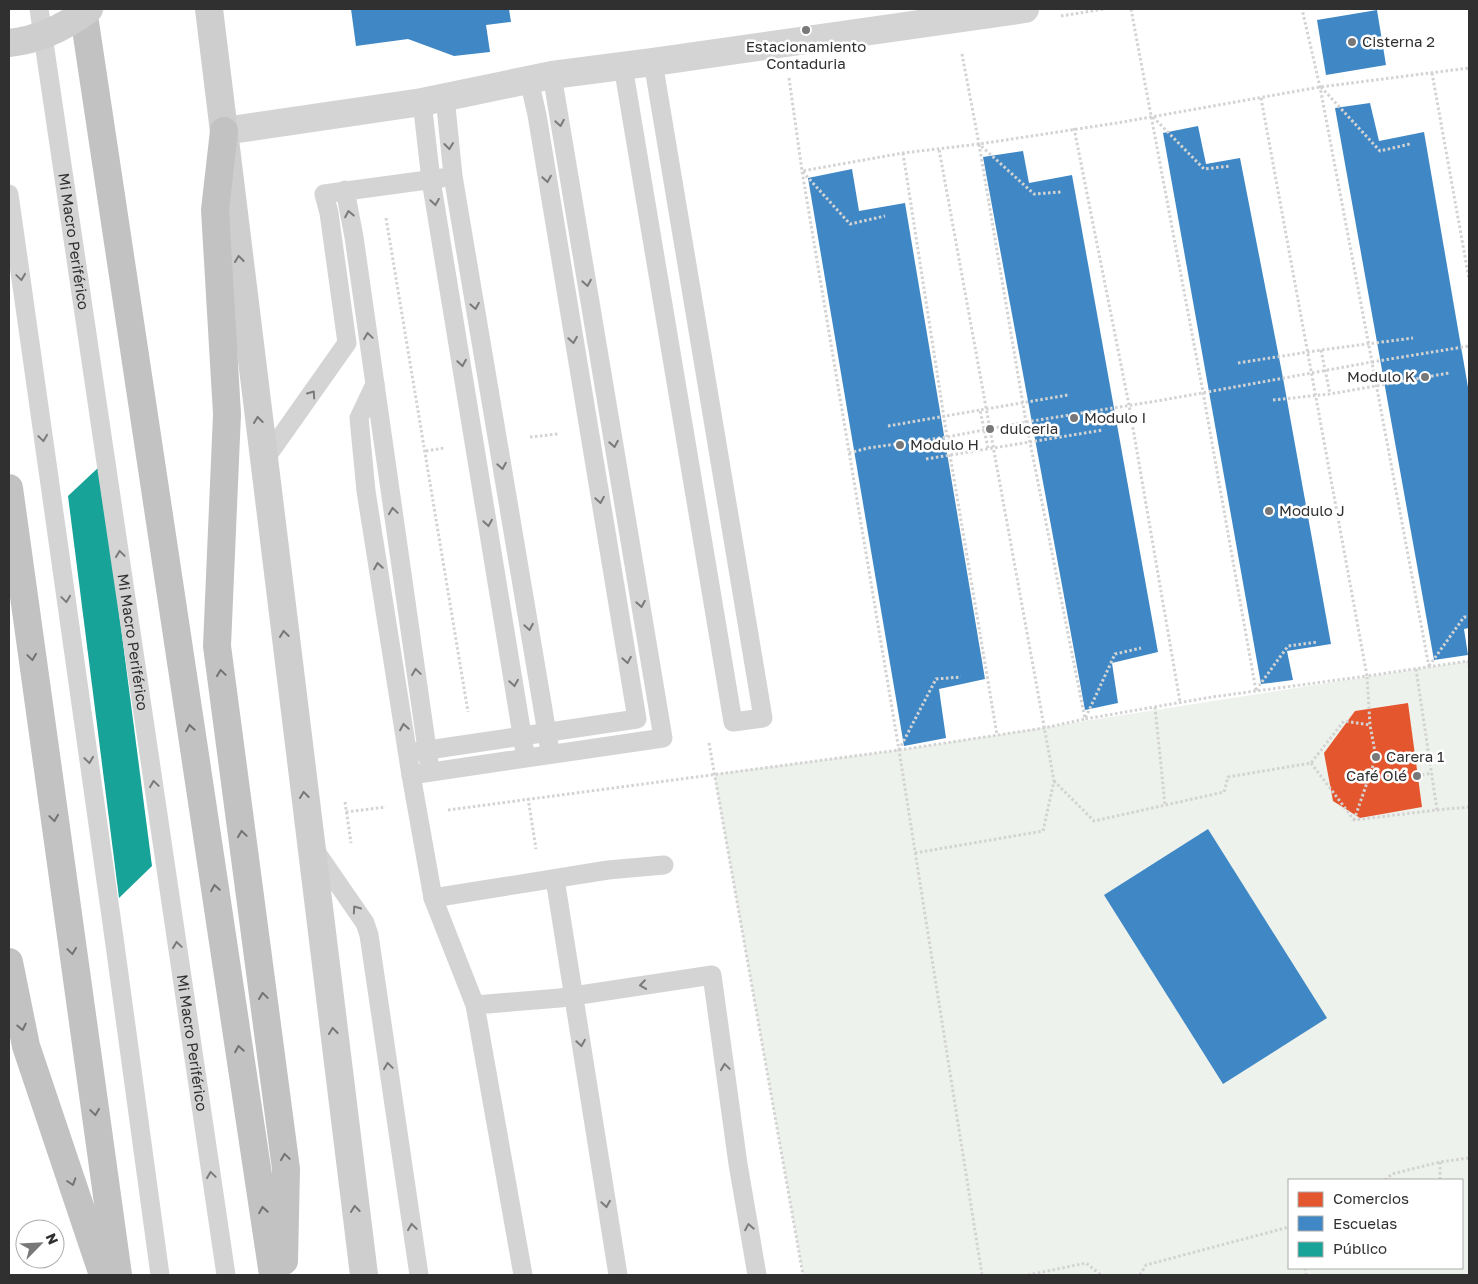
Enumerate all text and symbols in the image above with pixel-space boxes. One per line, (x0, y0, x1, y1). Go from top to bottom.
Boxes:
marker: Estacionamiento Contaduria (800, 24, 812, 36)
place label: Cisterna 2 (1362, 32, 1435, 50)
marker: Cisterna 2 (1346, 36, 1358, 48)
place label: Estacionamiento Contaduria (746, 37, 866, 72)
one-way arrow (554, 119, 564, 128)
one-way arrow (444, 142, 454, 150)
street label: Mi Macro Periférico (55, 172, 93, 311)
one-way arrow (542, 175, 552, 184)
one-way arrow (429, 199, 440, 207)
one-way arrow (344, 209, 355, 218)
one-way arrow (234, 255, 245, 263)
one-way arrow (15, 273, 25, 282)
one-way arrow (581, 279, 591, 288)
one-way arrow (470, 302, 480, 311)
one-way arrow (363, 332, 374, 340)
one-way arrow (568, 335, 578, 344)
one-way arrow (456, 358, 466, 367)
place label: Modulo K (1347, 367, 1415, 385)
marker: Modulo K (1419, 371, 1431, 383)
one-way arrow (306, 390, 315, 399)
place label: Modulo I (1084, 408, 1146, 426)
marker: Modulo I (1068, 412, 1080, 424)
one-way arrow (253, 416, 264, 424)
place label: dulceria (1000, 419, 1058, 437)
marker: dulceria (984, 423, 996, 435)
one-way arrow (38, 434, 48, 443)
place label: Modulo H (910, 435, 979, 453)
one-way arrow (608, 439, 618, 448)
marker: Modulo H (894, 439, 906, 451)
one-way arrow (497, 462, 507, 471)
one-way arrow (594, 496, 605, 504)
place label: Modulo J (1279, 501, 1345, 519)
marker: Modulo J (1263, 505, 1275, 517)
one-way arrow (388, 507, 399, 515)
one-way arrow (482, 519, 493, 527)
one-way arrow (115, 550, 125, 559)
one-way arrow (374, 562, 384, 571)
street label: Mi Macro Periférico (115, 572, 153, 712)
one-way arrow (61, 595, 71, 604)
one-way arrow (635, 600, 645, 608)
one-way arrow (524, 622, 534, 631)
one-way arrow (279, 629, 290, 637)
one-way arrow (26, 654, 37, 662)
one-way arrow (621, 656, 631, 665)
one-way arrow (411, 668, 422, 676)
one-way arrow (216, 669, 227, 677)
one-way arrow (509, 679, 519, 688)
one-way arrow (399, 722, 410, 730)
one-way arrow (186, 723, 196, 732)
place label: Carera 1 (1386, 747, 1444, 765)
marker: Carera 1 (1370, 751, 1382, 763)
one-way arrow (83, 756, 94, 764)
place label: Café Olé (1346, 766, 1407, 784)
marker: Café Olé (1411, 770, 1423, 782)
one-way arrow (149, 780, 159, 789)
one-way arrow (299, 791, 310, 799)
one-way arrow (48, 815, 59, 823)
one-way arrow (237, 830, 248, 838)
one-way arrow (210, 884, 220, 893)
one-way arrow (353, 905, 362, 914)
one-way arrow (173, 941, 183, 949)
one-way arrow (67, 947, 77, 956)
street label: Mi Macro Periférico (174, 973, 212, 1112)
one-way arrow (639, 979, 647, 989)
one-way arrow (259, 991, 269, 1000)
one-way arrow (17, 1023, 27, 1031)
one-way arrow (329, 1027, 339, 1035)
one-way arrow (575, 1039, 585, 1047)
one-way arrow (234, 1045, 245, 1053)
one-way arrow (383, 1062, 394, 1070)
one-way arrow (720, 1062, 731, 1070)
one-way arrow (89, 1109, 100, 1117)
one-way arrow (280, 1152, 291, 1160)
one-way arrow (207, 1171, 217, 1179)
one-way arrow (66, 1177, 76, 1185)
legend (1288, 1179, 1463, 1269)
text: Comercios (1333, 1189, 1409, 1207)
one-way arrow (601, 1199, 611, 1208)
one-way arrow (259, 1205, 269, 1214)
one-way arrow (351, 1205, 361, 1214)
text: Escuelas (1333, 1214, 1397, 1232)
north arrow (15, 1219, 65, 1269)
one-way arrow (407, 1223, 417, 1231)
one-way arrow (745, 1223, 755, 1232)
text: N (42, 1230, 62, 1247)
text: Público (1333, 1239, 1387, 1257)

